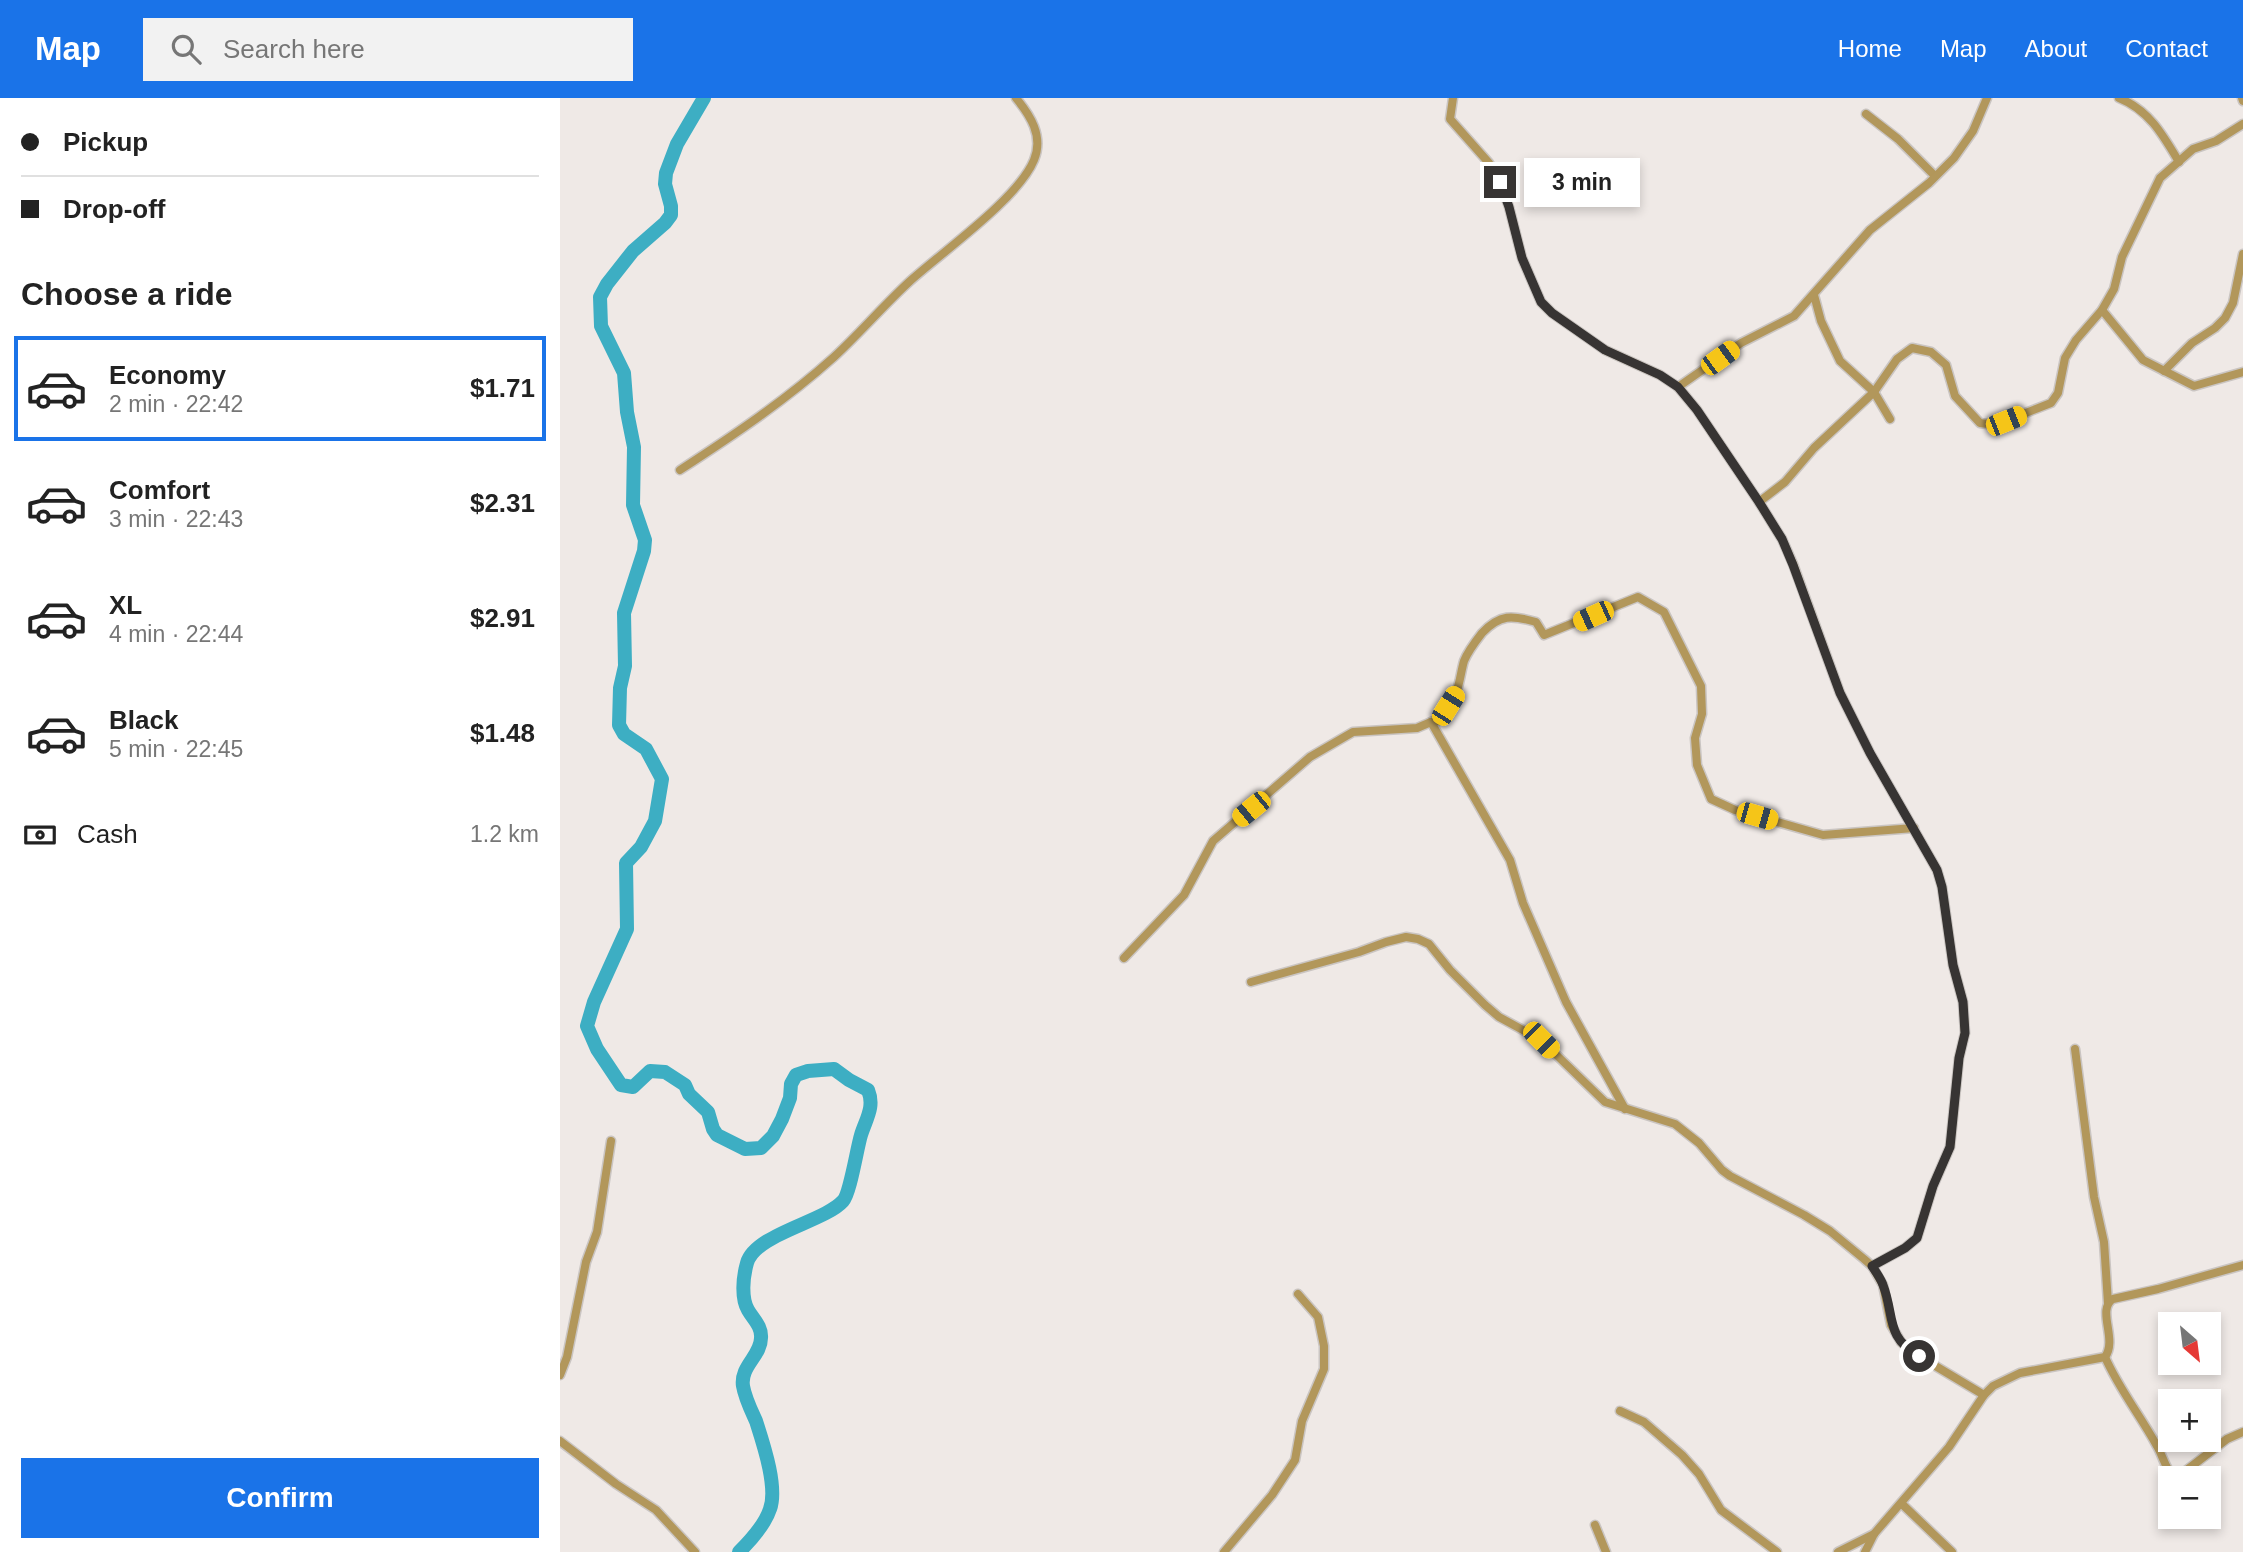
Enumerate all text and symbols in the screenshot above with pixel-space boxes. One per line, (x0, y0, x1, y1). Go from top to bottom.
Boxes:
search box (143, 18, 633, 81)
text: Map (35, 30, 101, 67)
icon: search (167, 30, 205, 68)
text: Search here (223, 34, 365, 64)
text: Home (1838, 35, 1902, 62)
text: Map (1940, 35, 1987, 62)
text: About (2025, 35, 2087, 62)
text: Contact (2125, 35, 2208, 62)
text: Pickup (63, 127, 148, 157)
callout: 3 min (1524, 158, 1640, 206)
route end (1484, 166, 1516, 198)
text: 3 min (1552, 169, 1612, 195)
text: Drop-off (63, 194, 166, 224)
text: Choose a ride (21, 276, 233, 312)
car (1697, 337, 1744, 379)
icon: car (25, 357, 88, 420)
text: Economy (109, 360, 226, 390)
text: $1.71 (470, 373, 535, 403)
text: 2 min · 22:42 (109, 391, 243, 417)
car (1983, 403, 2030, 439)
icon: car (25, 472, 88, 535)
text: Comfort (109, 475, 210, 505)
text: $2.31 (470, 488, 535, 518)
text: 3 min · 22:43 (109, 506, 243, 532)
icon: car (25, 587, 88, 650)
text: XL (109, 590, 142, 620)
car (1570, 598, 1617, 634)
text: $2.91 (470, 603, 535, 633)
text: 4 min · 22:44 (109, 621, 243, 647)
car (1428, 683, 1469, 729)
icon: car (25, 702, 88, 765)
text: Black (109, 705, 178, 735)
text: $1.48 (470, 718, 535, 748)
text: 5 min · 22:45 (109, 736, 243, 762)
car (1229, 788, 1274, 830)
car (1734, 800, 1781, 832)
icon: cash (21, 816, 59, 854)
text: Cash (77, 819, 138, 849)
text: 1.2 km (470, 821, 539, 847)
car (1519, 1018, 1564, 1062)
north arrow (2158, 1312, 2221, 1376)
map controls (2158, 1312, 2221, 1529)
route start (1903, 1340, 1935, 1372)
button: + (2158, 1389, 2221, 1452)
button: Confirm (21, 1458, 539, 1538)
button: − (2158, 1466, 2221, 1529)

